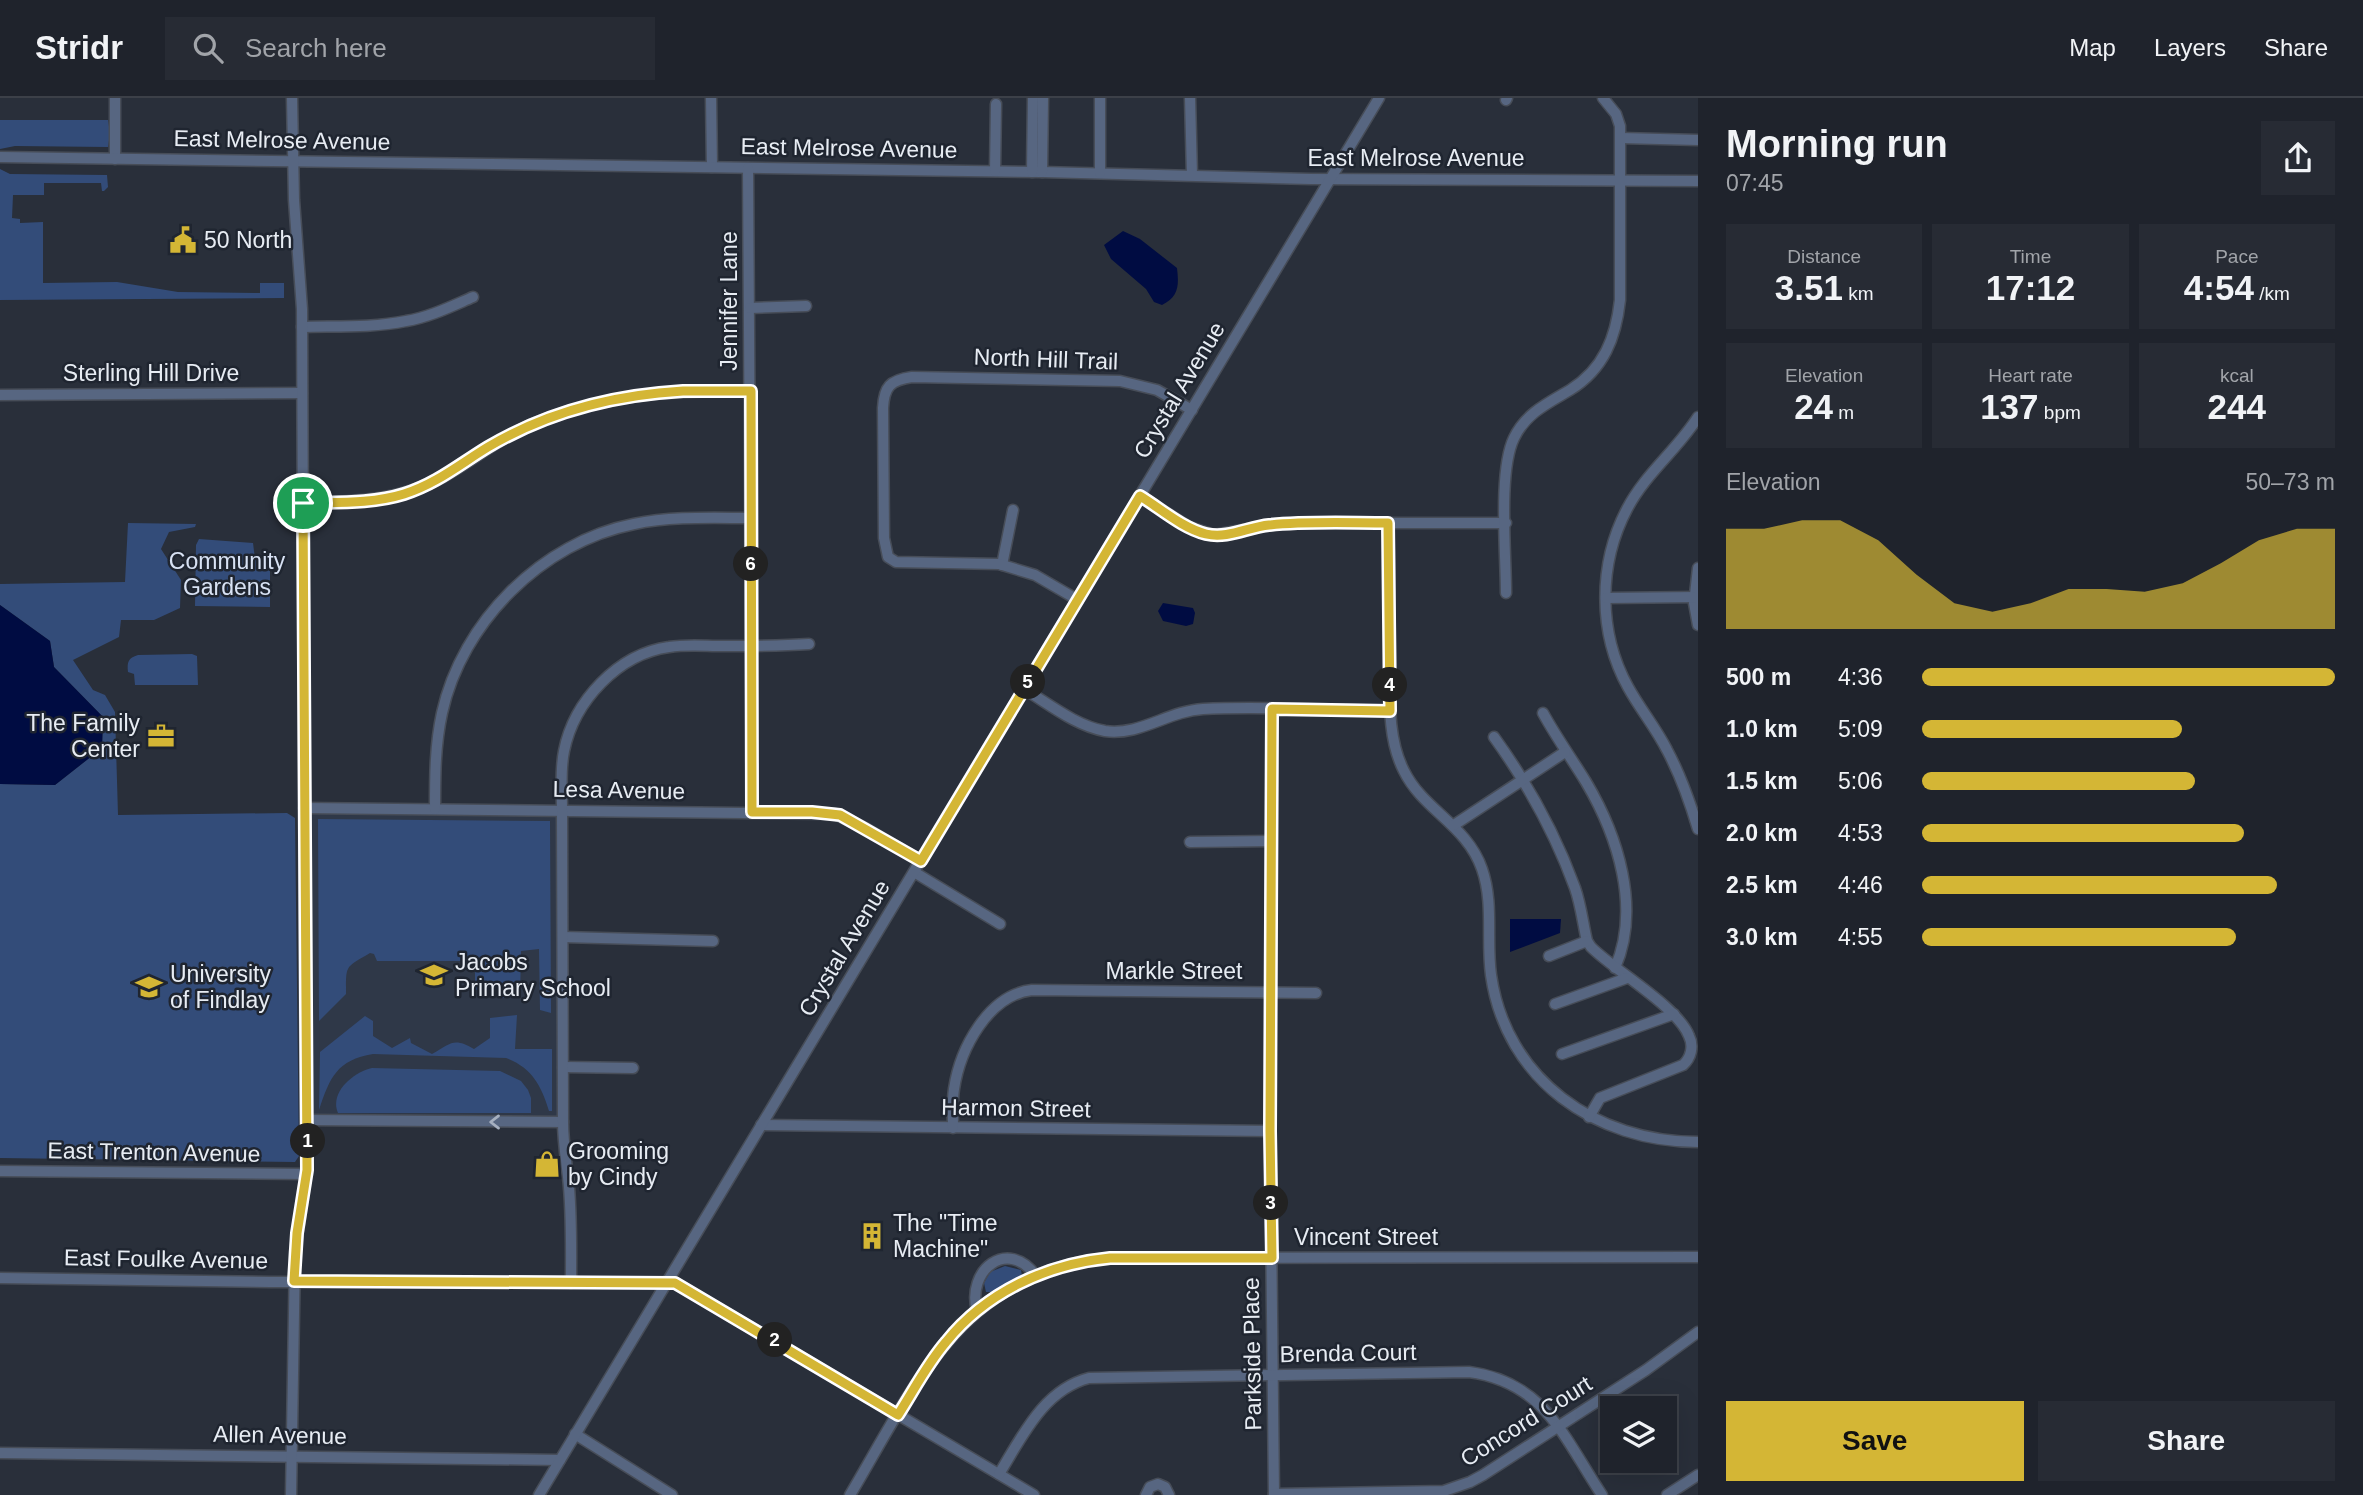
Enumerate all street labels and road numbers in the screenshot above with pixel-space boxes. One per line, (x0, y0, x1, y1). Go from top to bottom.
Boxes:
street label: East Melrose Avenue (173, 125, 391, 155)
street label: East Melrose Avenue (740, 133, 958, 163)
street label: East Melrose Avenue (1308, 145, 1524, 171)
street label: Jennifer Lane (716, 231, 742, 371)
street label: Crystal Avenue (1128, 317, 1230, 463)
street label: North Hill Trail (973, 343, 1119, 375)
street label: Sterling Hill Drive (63, 360, 239, 386)
street label: Lesa Avenue (552, 776, 686, 804)
street label: Crystal Avenue (793, 875, 895, 1021)
street label: Markle Street (1106, 958, 1243, 984)
street label: Harmon Street (941, 1094, 1092, 1122)
street label: East Trenton Avenue (47, 1137, 261, 1167)
street label: Vincent Street (1294, 1224, 1439, 1250)
street label: East Foulke Avenue (64, 1244, 268, 1274)
street label: Parkside Place (1238, 1277, 1266, 1431)
street label: Brenda Court (1279, 1339, 1417, 1367)
street label: Concord Court (1456, 1370, 1597, 1472)
street label: Allen Avenue (213, 1421, 347, 1449)

